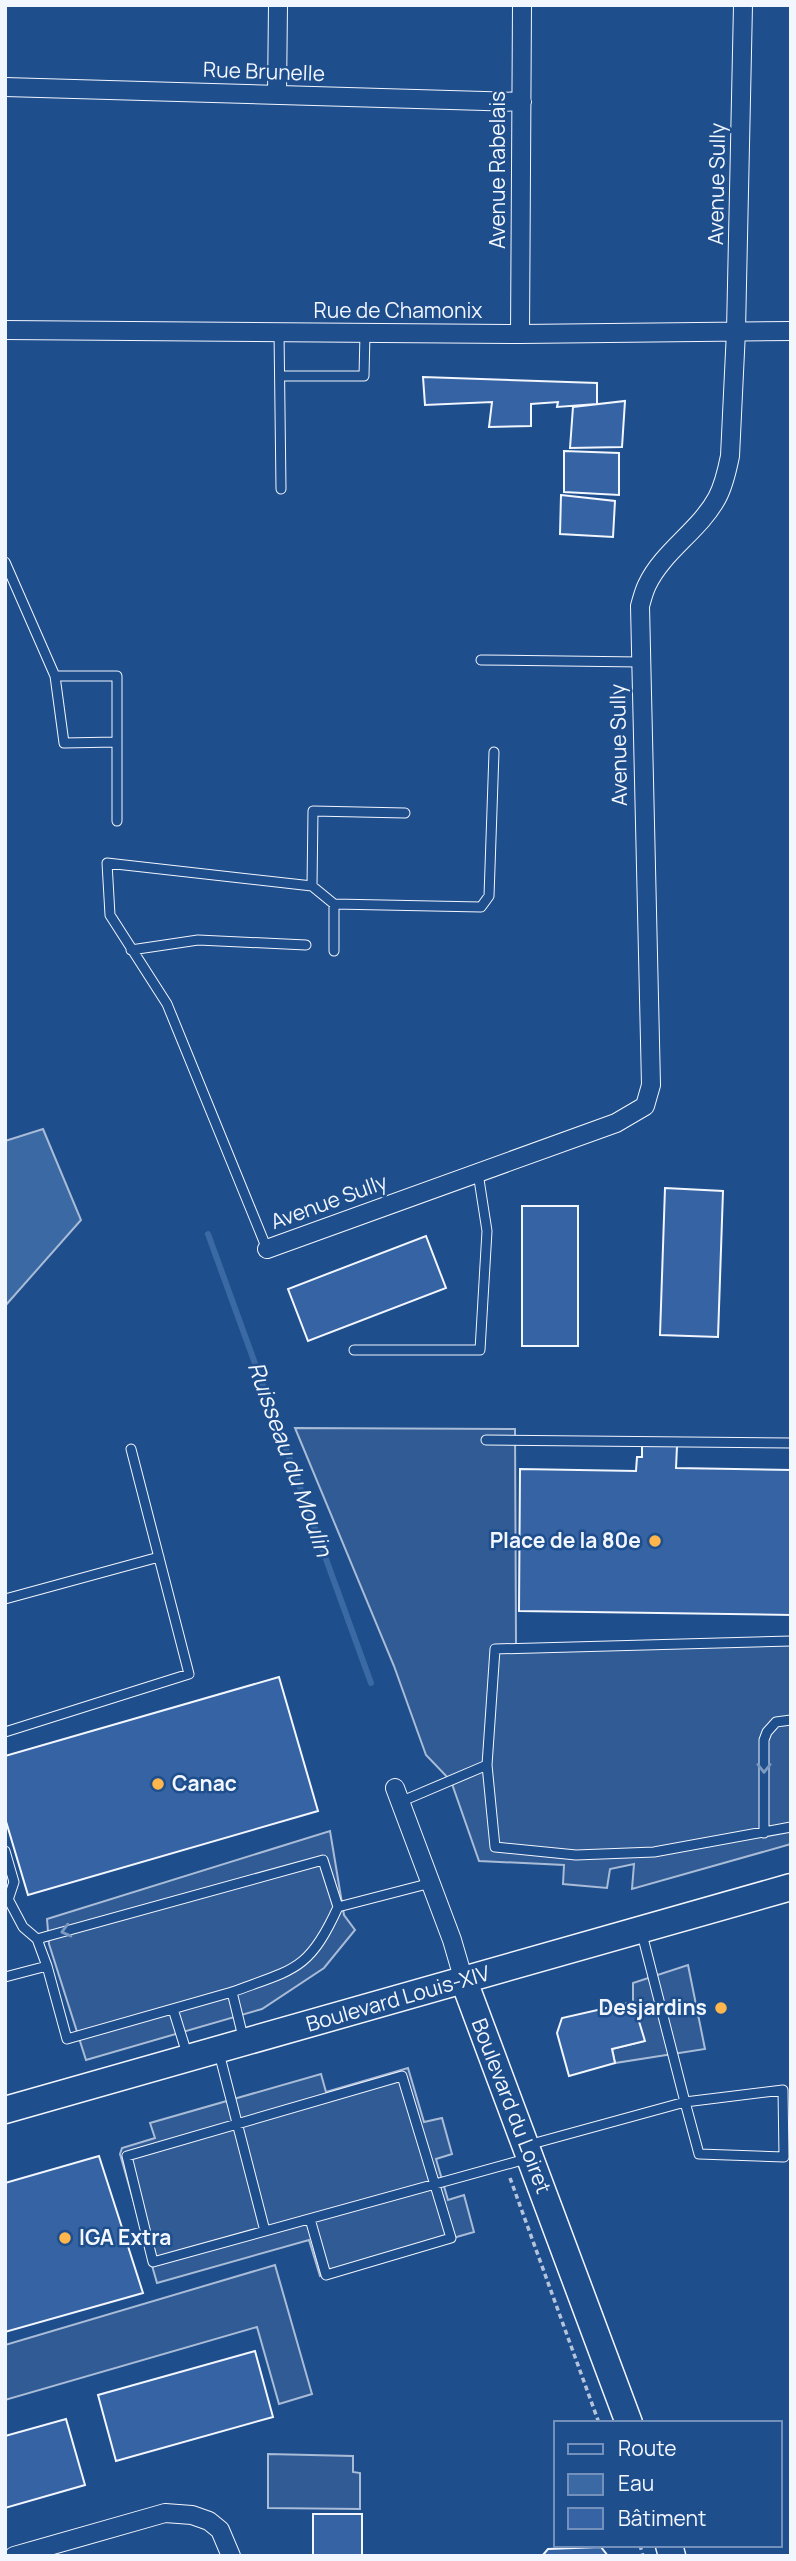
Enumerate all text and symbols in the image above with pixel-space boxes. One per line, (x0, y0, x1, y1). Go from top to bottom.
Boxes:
street label: Rue Brunelle (203, 55, 325, 87)
street label: Avenue Rabelais (483, 91, 511, 249)
street label: Avenue Sully (701, 123, 731, 245)
street label: Rue de Chamonix (314, 296, 482, 324)
street label: Avenue Sully (603, 684, 633, 806)
street label: Avenue Sully (266, 1167, 391, 1235)
water label: Ruisseau du Moulin (241, 1357, 341, 1562)
place label: Place de la 80e (490, 1526, 641, 1554)
marker: Place de la 80e (647, 1533, 663, 1549)
one-way arrow (756, 1763, 772, 1774)
place label: Canac (172, 1769, 237, 1797)
marker: Canac (150, 1776, 166, 1792)
one-way arrow (61, 1922, 73, 1937)
street label: Boulevard Louis-XIV (303, 1958, 493, 2038)
place label: Desjardins (599, 1993, 707, 2021)
marker: Desjardins (713, 2000, 729, 2016)
street label: Boulevard du Loiret (466, 2014, 558, 2197)
place label: IGA Extra (79, 2223, 171, 2251)
marker: IGA Extra (57, 2230, 73, 2246)
legend (554, 2421, 782, 2547)
text: Route (618, 2434, 676, 2462)
text: Eau (618, 2469, 654, 2497)
text: Bâtiment (618, 2504, 706, 2532)

